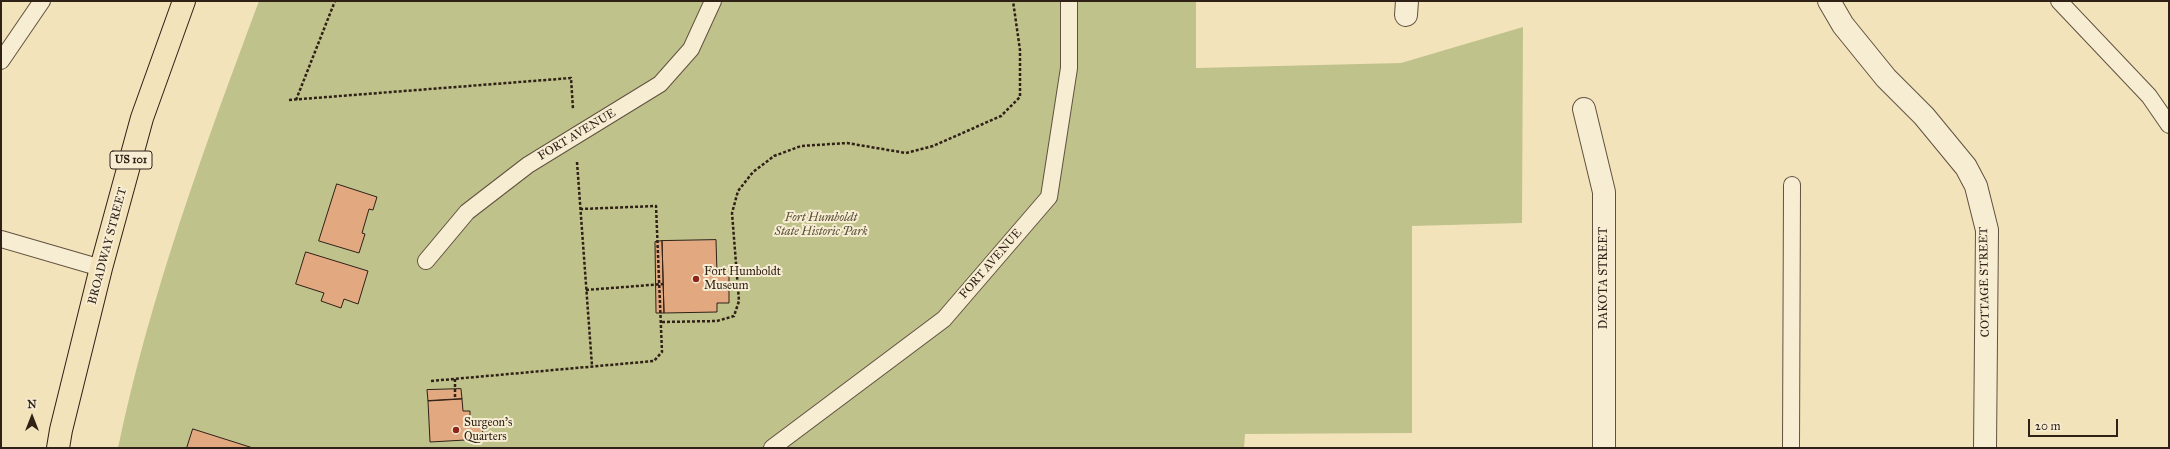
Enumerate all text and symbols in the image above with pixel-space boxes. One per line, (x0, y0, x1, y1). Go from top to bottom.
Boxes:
street label: FORT AVENUE (535, 106, 619, 164)
road number: US 101 (110, 151, 152, 169)
street label: BROADWAY STREET (85, 186, 131, 306)
park label: Fort Humboldt State Historic Park (775, 211, 867, 239)
street label: FORT AVENUE (957, 226, 1025, 302)
street label: DAKOTA STREET (1597, 227, 1611, 329)
street label: COTTAGE STREET (1977, 227, 1993, 337)
place label: Fort Humboldt Museum (704, 265, 781, 293)
marker: Fort Humboldt Museum (691, 274, 701, 284)
north arrow (12, 397, 52, 437)
text: N (27, 398, 37, 411)
scale bar (2030, 411, 2120, 437)
place label: Surgeon's Quarters (464, 416, 512, 444)
text: 20 m (2035, 419, 2061, 433)
marker: Surgeon's Quarters (451, 425, 461, 435)

